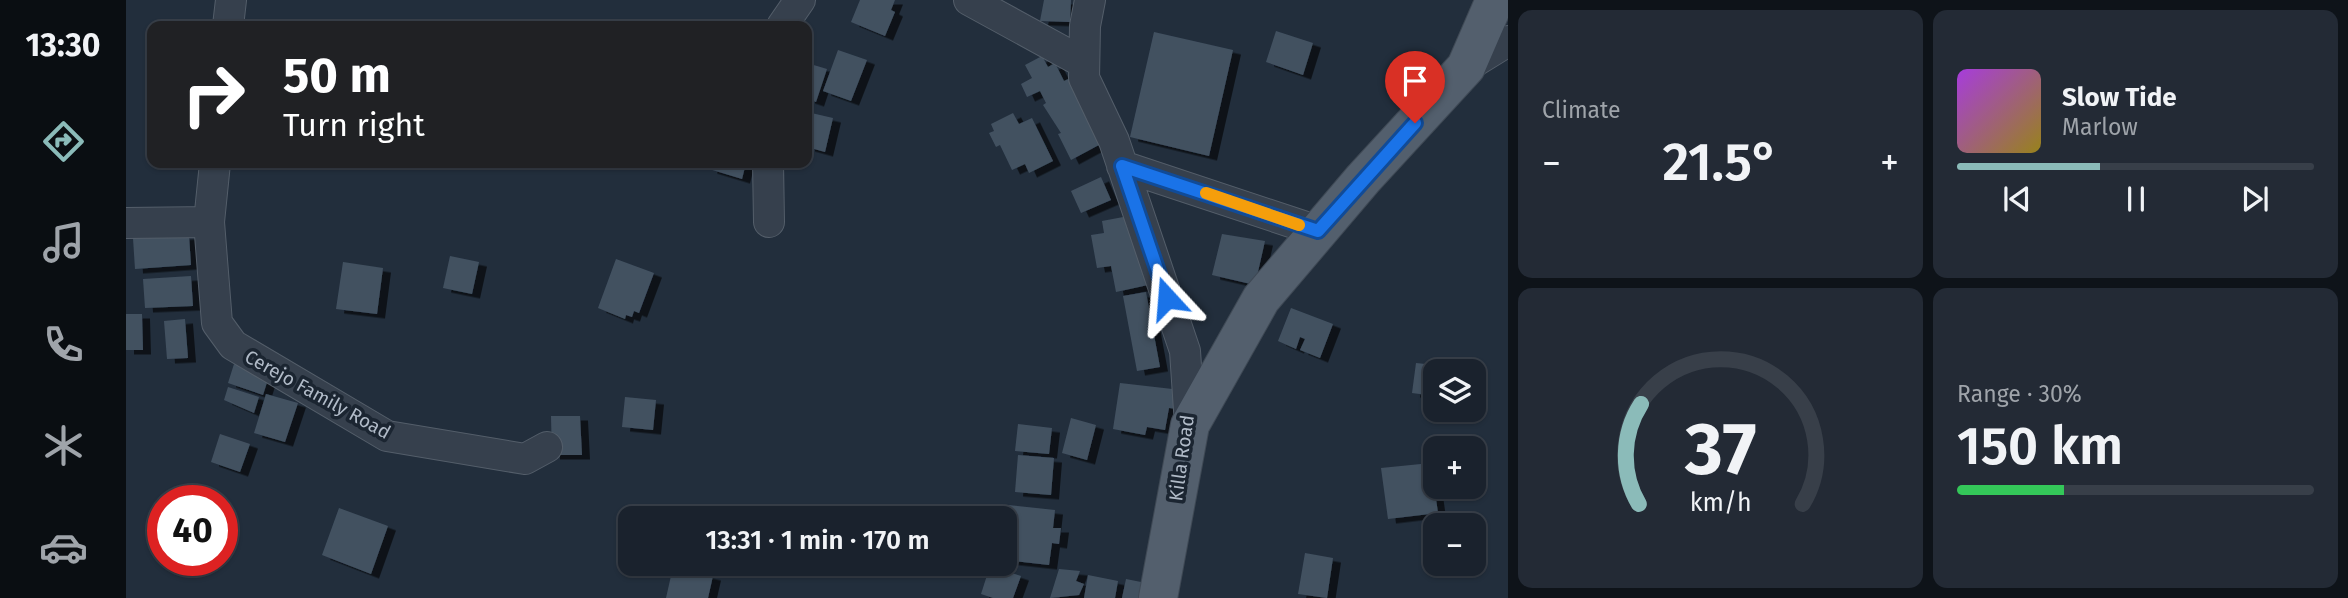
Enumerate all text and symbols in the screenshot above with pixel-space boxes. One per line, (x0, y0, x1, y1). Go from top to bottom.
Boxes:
text: 13:30 (25, 26, 101, 64)
text: 50 m (283, 46, 391, 105)
icon: right (168, 49, 259, 140)
pin (1385, 51, 1445, 123)
icon: arrive (1396, 62, 1434, 100)
text: Slow Tide (2062, 82, 2177, 113)
text: Climate (1542, 96, 1621, 124)
text: Turn right (283, 106, 425, 144)
text: Marlow (2062, 113, 2138, 141)
icon: directions (39, 117, 88, 166)
text: 21.5° (1662, 131, 1779, 194)
text: − (1542, 140, 1561, 186)
text: + (1880, 140, 1899, 186)
icon: previous (1998, 180, 2036, 218)
icon: pause (2117, 180, 2155, 218)
icon: next (2236, 180, 2274, 218)
icon: music (39, 218, 88, 267)
position arrow (1130, 261, 1204, 335)
icon: phone (39, 320, 88, 369)
street label: Cerejo Family Road (241, 345, 395, 444)
map controls (1423, 359, 1486, 576)
button: layers (1423, 359, 1486, 422)
text: Range · 30% (1957, 380, 2082, 408)
text: 37 (1684, 406, 1756, 493)
street label: Killa Road (1164, 414, 1199, 503)
text: 150 km (1957, 415, 2123, 478)
icon: climate (39, 421, 88, 470)
button: + (1423, 436, 1486, 499)
speed limit sign: 40 (147, 485, 238, 576)
text: km/h (1690, 488, 1751, 518)
button: − (1423, 513, 1486, 576)
icon: car (39, 523, 88, 572)
text: 13:31 · 1 min · 170 m (705, 525, 930, 556)

